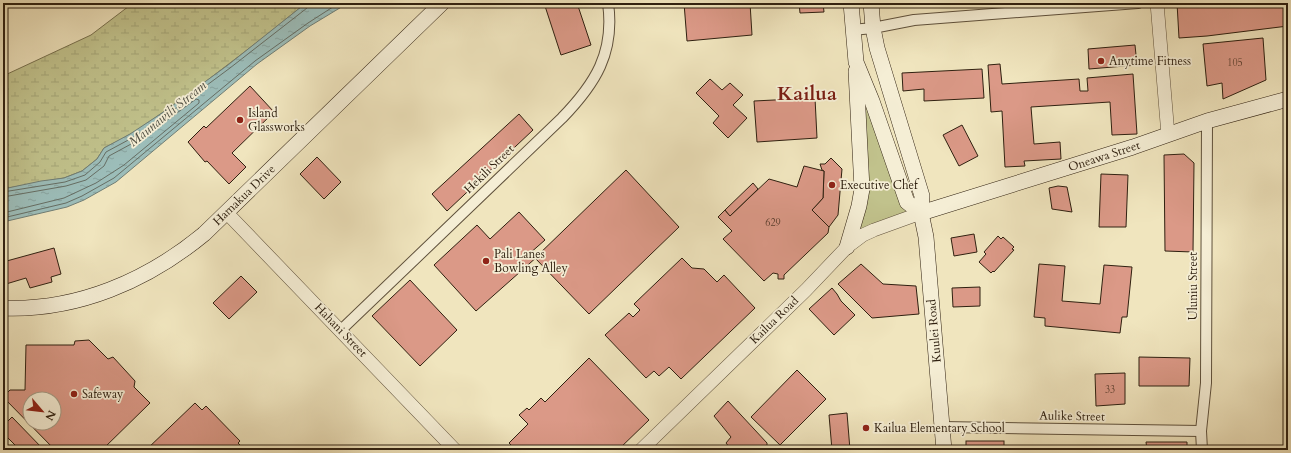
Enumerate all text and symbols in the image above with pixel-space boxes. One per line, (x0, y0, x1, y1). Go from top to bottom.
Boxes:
place label: Anytime Fitness (1109, 53, 1191, 69)
marker: Anytime Fitness (1096, 56, 1106, 66)
house number: 105 (1227, 56, 1243, 70)
water label: Maunawili Stream (125, 77, 210, 151)
district label: Kailua (777, 80, 837, 107)
place label: Island Glassworks (248, 105, 305, 135)
marker: Island Glassworks (235, 115, 245, 125)
street label: Oneawa Street (1066, 137, 1142, 175)
street label: Hekili Street (460, 141, 518, 197)
street label: Hamakua Drive (209, 161, 279, 229)
place label: Executive Chef (840, 177, 920, 193)
marker: Executive Chef (827, 180, 837, 190)
house number: 629 (765, 216, 781, 230)
place label: Pali Lanes Bowling Alley (494, 246, 569, 276)
street label: Uluniu Street (1185, 252, 1201, 320)
marker: Pali Lanes Bowling Alley (481, 256, 491, 266)
street label: Kailua Road (746, 292, 802, 347)
street label: Kuulei Road (923, 298, 945, 363)
street label: Hahani Street (311, 300, 371, 361)
house number: 33 (1105, 383, 1115, 397)
place label: Safeway (82, 386, 124, 402)
marker: Safeway (69, 389, 79, 399)
north arrow (22, 391, 62, 431)
street label: Aulike Street (1039, 407, 1105, 425)
text: N (41, 408, 59, 424)
place label: Kailua Elementary School (874, 420, 1005, 436)
marker: Kailua Elementary School (861, 423, 871, 433)

